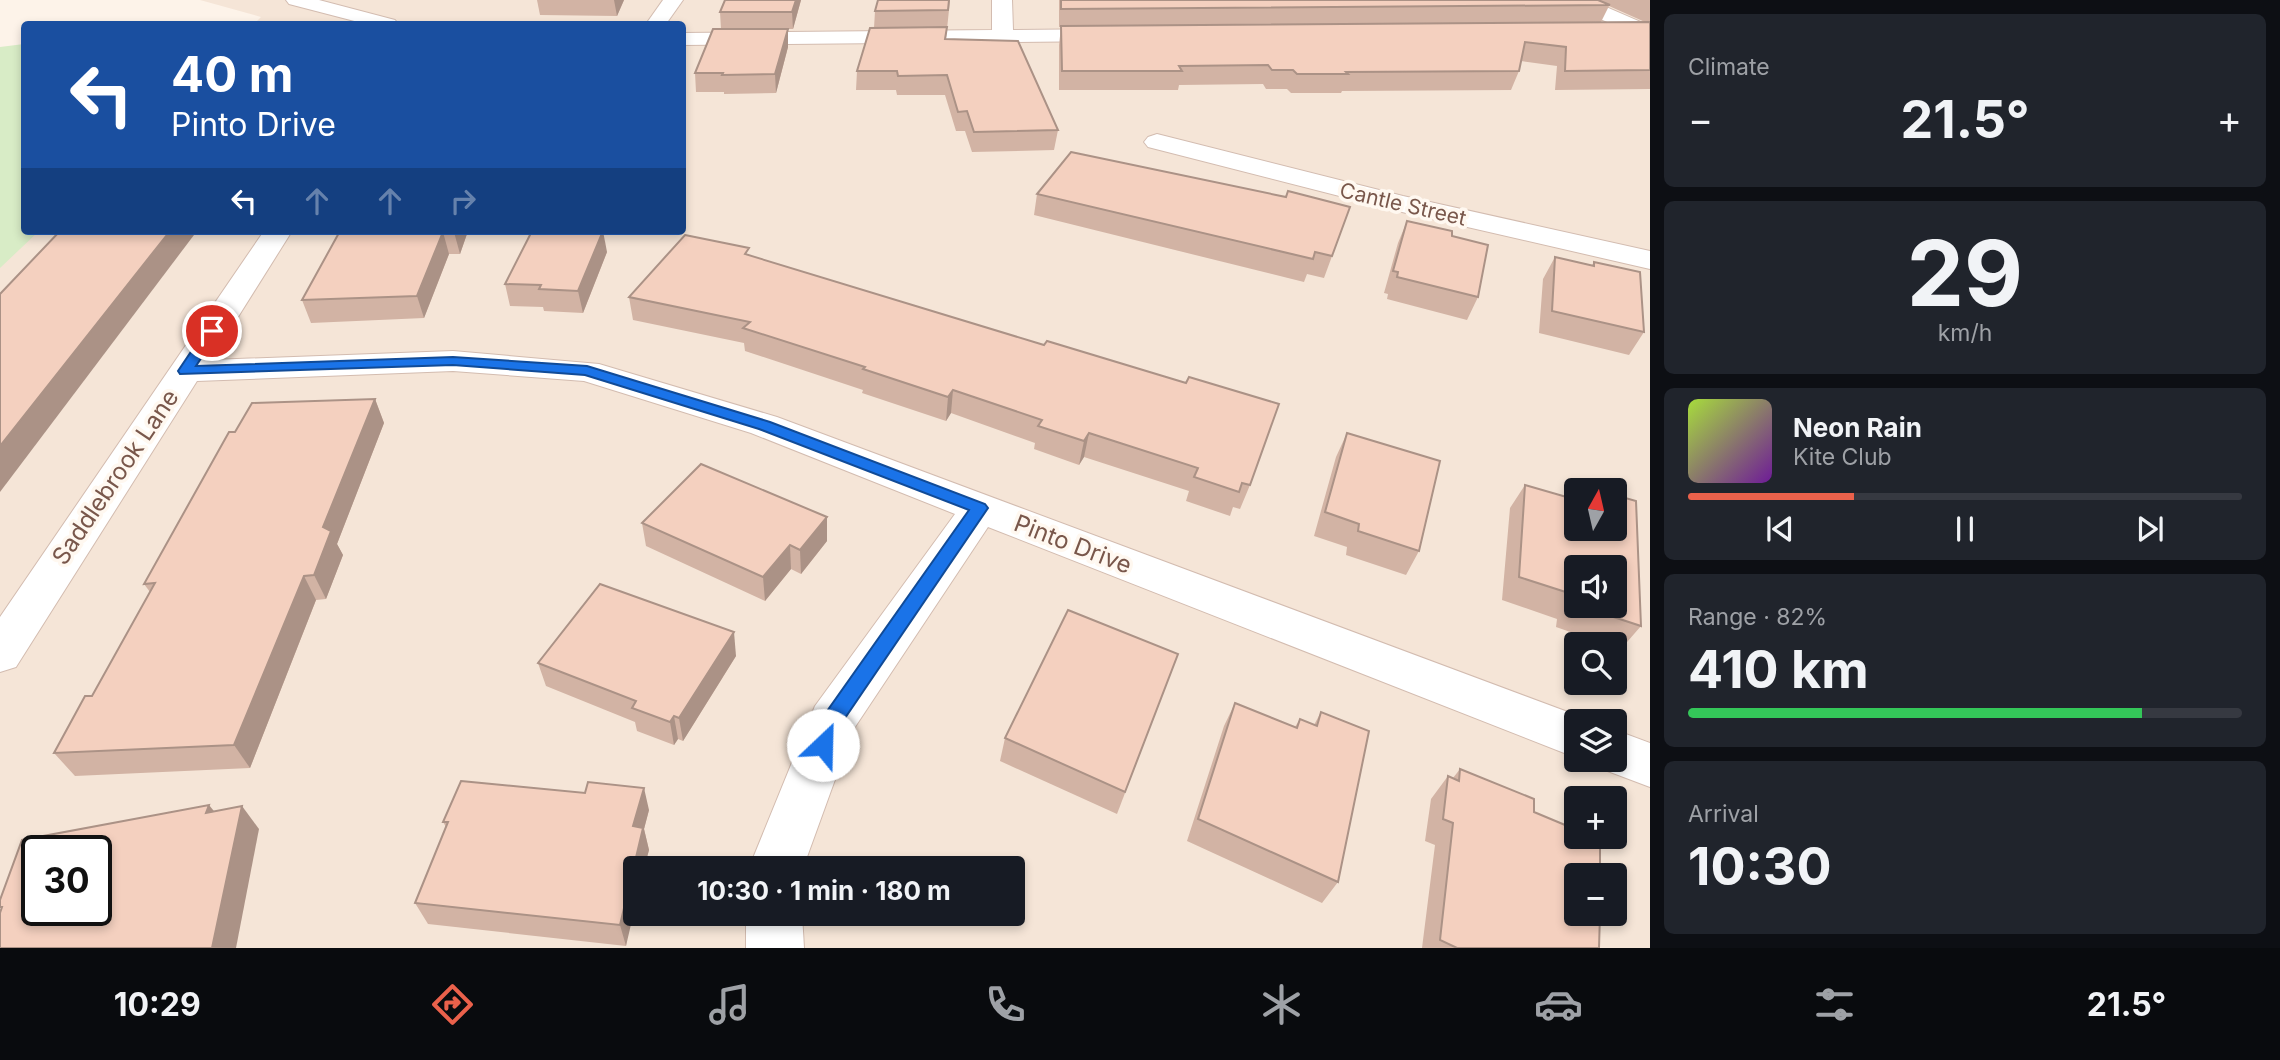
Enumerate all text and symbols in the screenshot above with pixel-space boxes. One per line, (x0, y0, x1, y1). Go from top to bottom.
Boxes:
text: 40 m (171, 45, 294, 104)
icon: left (56, 49, 147, 140)
text: Climate (1688, 53, 1770, 81)
text: 21.5° (1900, 88, 2030, 151)
text: − (1688, 96, 1713, 142)
text: + (2217, 96, 2242, 142)
text: Pinto Drive (171, 105, 336, 144)
street label: Cantle Street (1337, 177, 1469, 231)
icon: left (225, 182, 263, 220)
icon: ahead (298, 182, 336, 220)
icon: ahead (371, 182, 409, 220)
icon: right (444, 182, 482, 220)
text: 29 (1907, 218, 2023, 328)
pin (182, 301, 242, 361)
icon: arrive (193, 312, 231, 350)
text: km/h (1938, 319, 1992, 347)
street label: Saddlebrook Lane (46, 384, 184, 570)
text: Neon Rain (1793, 412, 1922, 443)
text: Kite Club (1793, 443, 1892, 471)
north arrow (1564, 478, 1628, 541)
map controls (1564, 478, 1627, 926)
street label: Pinto Drive (1010, 508, 1136, 580)
icon: previous (1761, 510, 1799, 548)
icon: pause (1946, 510, 1984, 548)
icon: next (2131, 510, 2169, 548)
button: sound (1564, 555, 1627, 618)
text: Range · 82% (1688, 603, 1827, 631)
button: search (1564, 632, 1627, 695)
text: 410 km (1688, 638, 1869, 701)
position arrow (786, 708, 860, 782)
button: layers (1564, 709, 1627, 772)
button: + (1564, 786, 1627, 849)
text: Arrival (1688, 800, 1759, 828)
speed limit sign: 30 (21, 835, 112, 926)
text: 10:30 (1688, 835, 1831, 898)
button: − (1564, 863, 1627, 926)
text: 10:30 · 1 min · 180 m (697, 875, 951, 906)
icon: directions (428, 980, 477, 1029)
icon: music (705, 980, 754, 1029)
icon: phone (981, 980, 1030, 1029)
icon: climate (1257, 980, 1306, 1029)
icon: car (1534, 980, 1583, 1029)
icon: filters (1810, 980, 1859, 1029)
text: 10:29 (114, 985, 201, 1024)
text: 21.5° (2087, 985, 2166, 1024)

